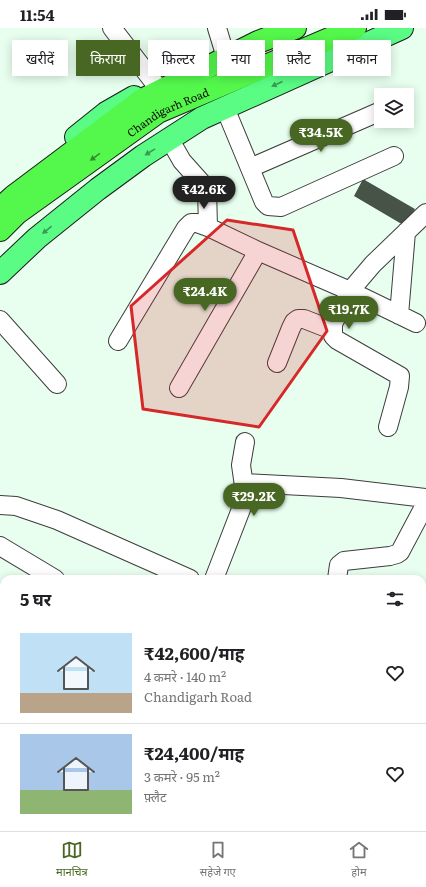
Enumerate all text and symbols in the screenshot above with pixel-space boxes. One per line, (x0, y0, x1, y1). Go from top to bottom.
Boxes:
text: 11:54 (20, 3, 55, 26)
chip: खरीदें (12, 40, 68, 76)
chip: किराया (76, 40, 140, 76)
chip: फ़िल्टर (148, 40, 209, 76)
chip: नया (217, 40, 265, 76)
chip: फ़्लैट (273, 40, 325, 76)
chip: मकान (333, 40, 391, 76)
one-way arrow (271, 81, 282, 87)
street label: Chandigarh Road (123, 83, 211, 140)
map controls (374, 88, 414, 128)
button: layers (374, 88, 414, 128)
pin: ₹34.5K (288, 119, 354, 153)
text: ₹34.5K (299, 122, 343, 141)
one-way arrow (145, 148, 155, 156)
one-way arrow (90, 153, 101, 161)
pin: ₹42.6K (171, 176, 237, 210)
text: ₹42.6K (182, 179, 226, 198)
one-way arrow (41, 226, 52, 235)
pin: ₹24.4K (172, 278, 238, 312)
text: ₹24.4K (183, 281, 227, 300)
pin: ₹19.7K (316, 296, 382, 330)
text: ₹19.7K (328, 299, 370, 318)
pin: ₹29.2K (221, 483, 287, 517)
text: ₹29.2K (232, 486, 276, 505)
text: 5 घर (20, 586, 51, 611)
icon: filters (384, 588, 406, 610)
text: ₹42,600/माह (144, 640, 244, 665)
icon: home (52, 649, 100, 697)
icon: heart (384, 662, 406, 684)
text: 4 कमरे · 140 m² (144, 667, 226, 686)
text: Chandigarh Road (144, 687, 252, 706)
text: ₹24,400/माह (144, 740, 244, 765)
icon: home (52, 750, 100, 798)
icon: heart (384, 763, 406, 785)
text: 3 कमरे · 95 m² (144, 767, 220, 786)
text: फ़्लैट (144, 787, 167, 806)
tab: मानचित्र (56, 839, 88, 880)
tab: सहेजे गए (200, 839, 236, 880)
tab: होम (348, 839, 370, 880)

